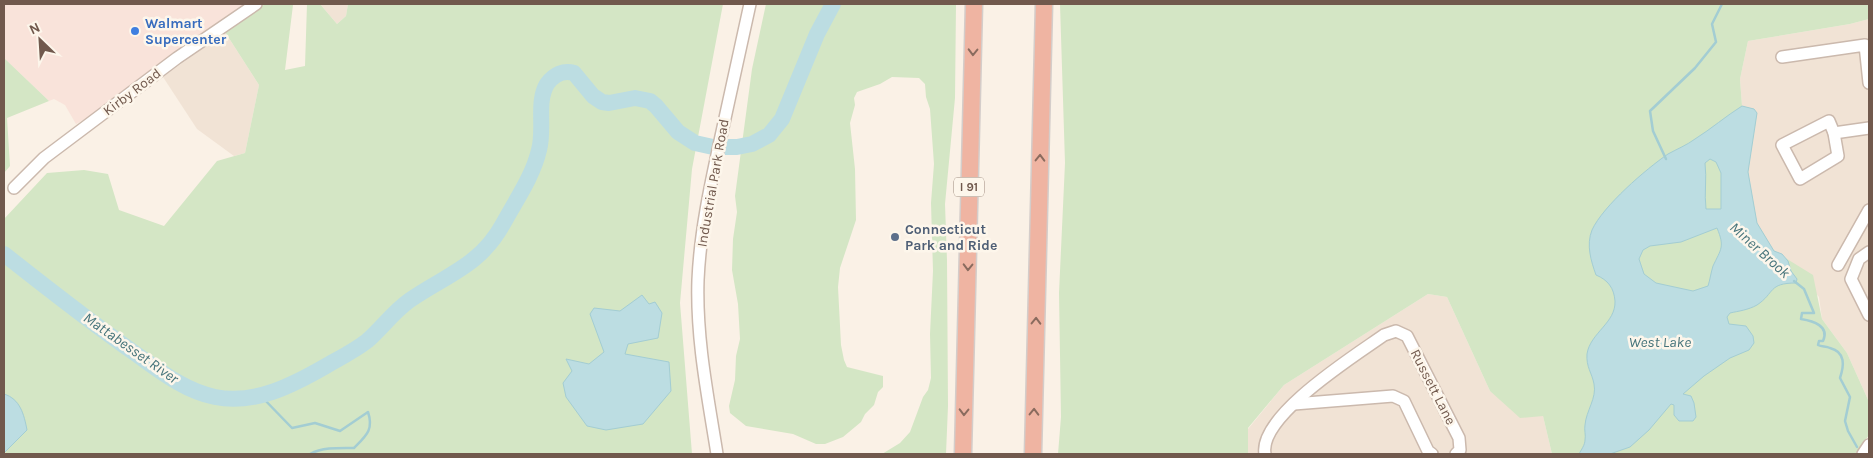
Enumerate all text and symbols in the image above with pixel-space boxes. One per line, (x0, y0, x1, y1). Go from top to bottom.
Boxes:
north arrow (15, 15, 65, 65)
place label: Walmart Supercenter (145, 15, 227, 48)
text: N (27, 19, 43, 38)
marker: Walmart Supercenter (129, 25, 141, 37)
one-way arrow (968, 49, 978, 57)
street label: Kirby Road (100, 65, 164, 119)
street label: Industrial Park Road (693, 118, 733, 248)
one-way arrow (1035, 154, 1046, 162)
road number: I 91 (954, 178, 984, 196)
water label: Miner Brook (1726, 218, 1794, 282)
place label: Connecticut Park and Ride (905, 221, 997, 254)
marker: Connecticut Park and Ride (889, 231, 901, 243)
one-way arrow (962, 264, 973, 272)
water label: Mattabesset River (80, 308, 183, 388)
one-way arrow (1031, 316, 1042, 324)
water label: West Lake (1629, 333, 1691, 351)
street label: Russett Lane (1407, 346, 1459, 428)
one-way arrow (1029, 407, 1039, 415)
one-way arrow (959, 408, 969, 416)

